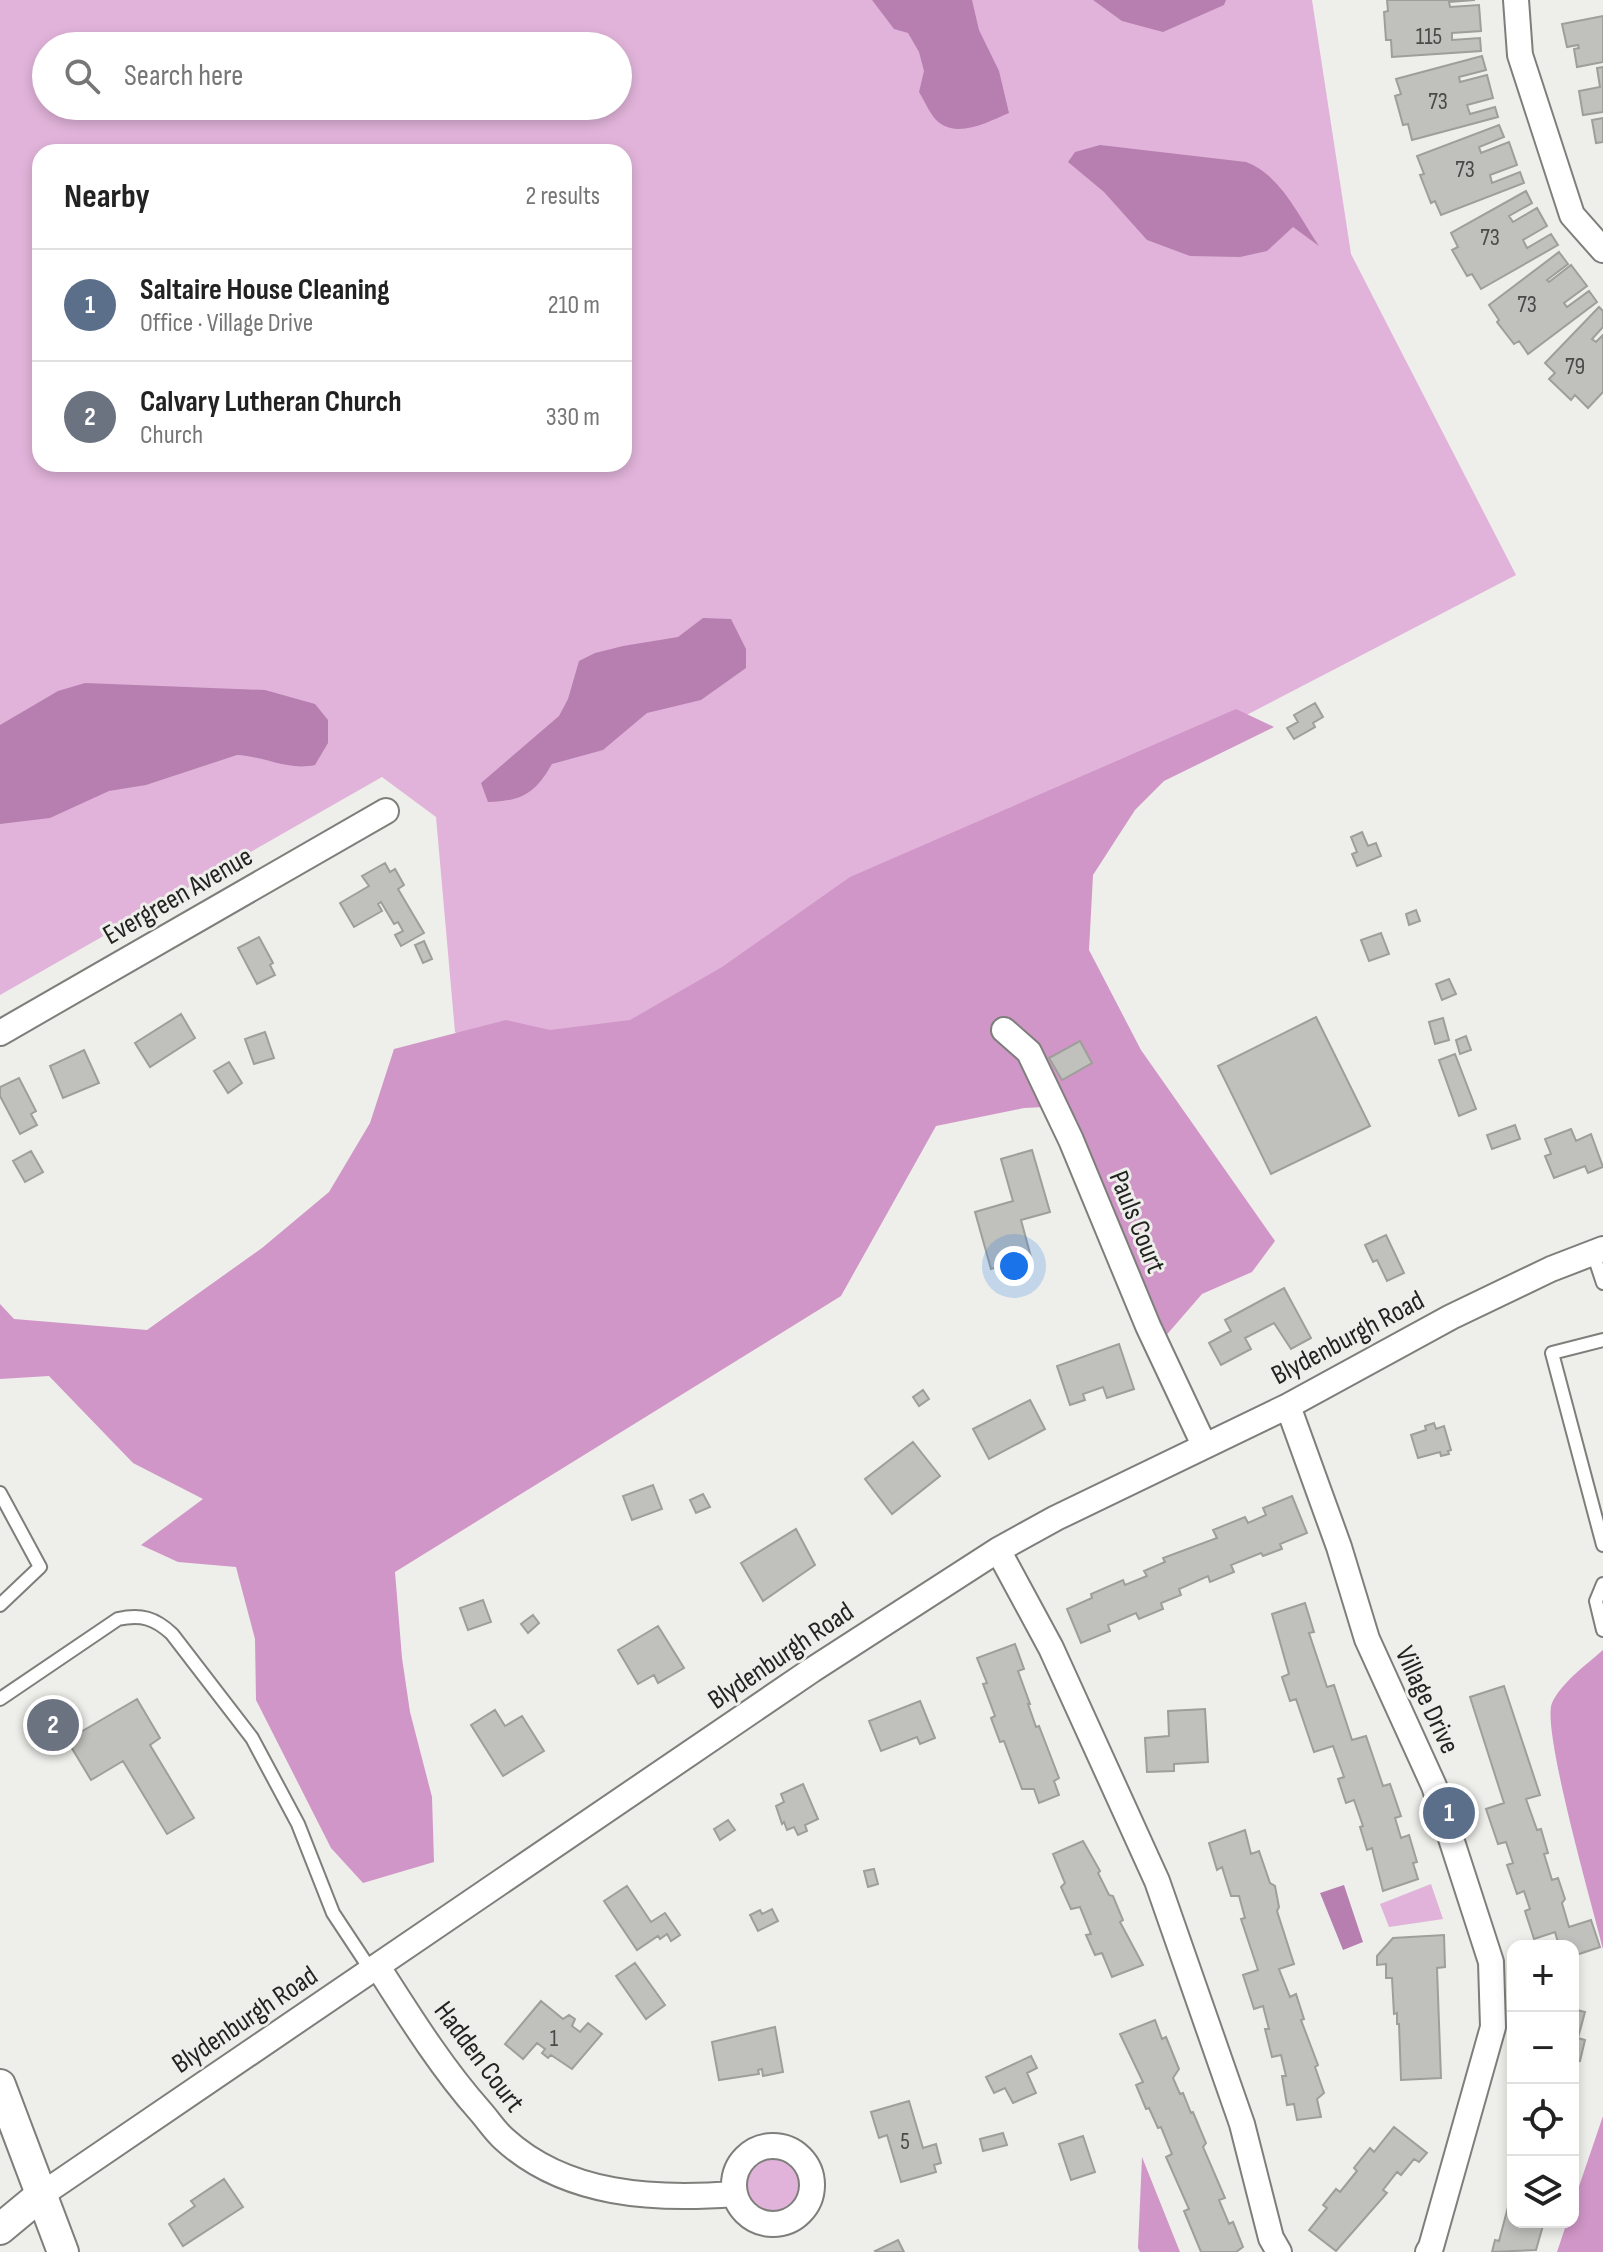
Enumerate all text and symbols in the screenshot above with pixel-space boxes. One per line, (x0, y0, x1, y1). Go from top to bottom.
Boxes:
house number: 115 (1416, 22, 1442, 51)
search box (32, 32, 632, 120)
icon: search (60, 54, 104, 98)
text: Search here (124, 58, 243, 94)
house number: 73 (1428, 87, 1448, 116)
house number: 73 (1455, 155, 1475, 184)
text: Nearby (64, 176, 150, 217)
text: 2 results (526, 181, 600, 212)
house number: 73 (1480, 223, 1500, 252)
text: Saltaire House Cleaning (140, 272, 390, 308)
text: 1 (85, 290, 95, 321)
text: 210 m (548, 290, 600, 321)
house number: 73 (1517, 290, 1537, 319)
text: Office · Village Drive (140, 308, 313, 339)
house number: 79 (1565, 352, 1585, 381)
text: Calvary Lutheran Church (140, 384, 402, 420)
text: 2 (84, 402, 96, 433)
text: 330 m (546, 402, 600, 433)
text: Church (140, 420, 203, 451)
street label: Evergreen Avenue (97, 840, 259, 952)
street label: Pauls Court (1102, 1166, 1172, 1278)
your location (994, 1246, 1034, 1286)
street label: Blydenburgh Road (1266, 1284, 1430, 1392)
street label: Blydenburgh Road (702, 1595, 860, 1717)
street label: Village Drive (1388, 1641, 1466, 1759)
pin: 2 (27, 1695, 79, 1755)
pin: 1 (1423, 1783, 1475, 1843)
map controls (1507, 1940, 1579, 2228)
button: + (1507, 1940, 1579, 2012)
street label: Blydenburgh Road (166, 1959, 324, 2081)
street label: Hadden Court (427, 1995, 531, 2119)
button: − (1507, 2012, 1579, 2084)
house number: 1 (550, 2024, 559, 2053)
button: locate (1507, 2084, 1579, 2156)
house number: 5 (900, 2127, 910, 2156)
button: layers (1507, 2156, 1579, 2228)

